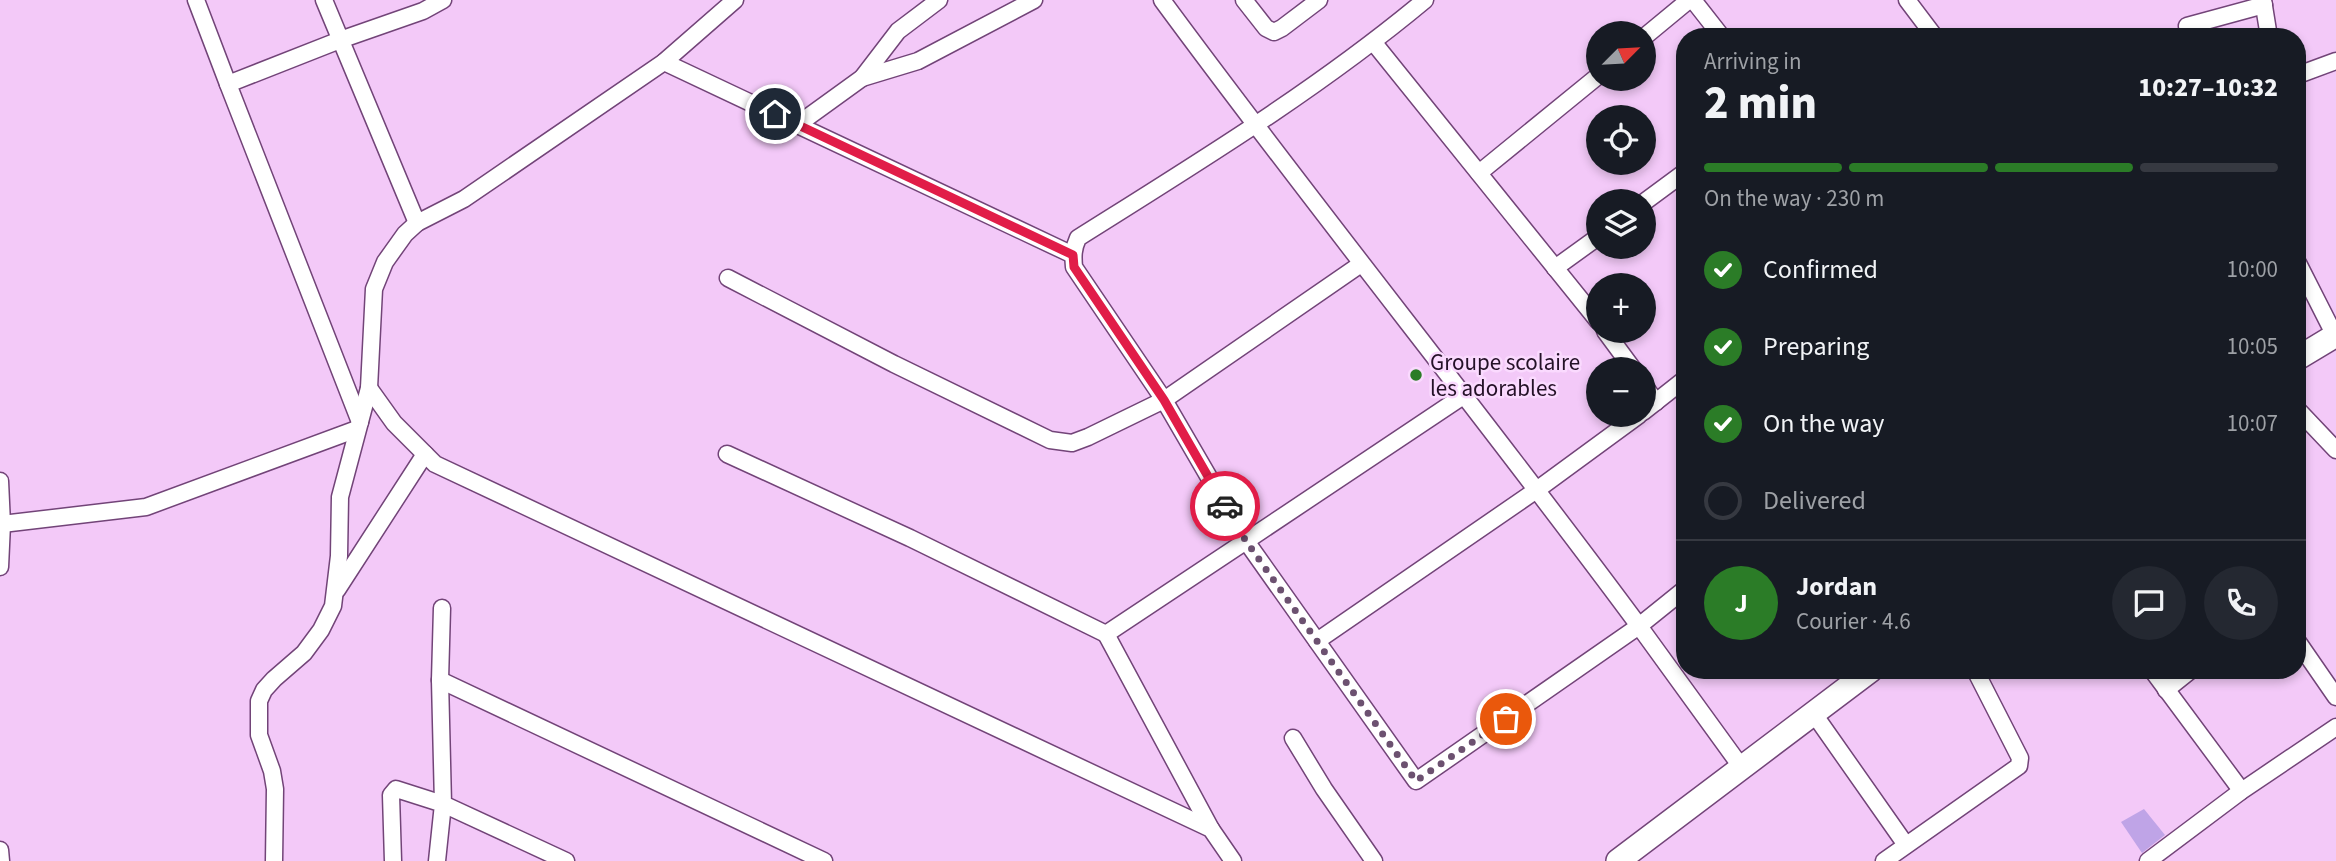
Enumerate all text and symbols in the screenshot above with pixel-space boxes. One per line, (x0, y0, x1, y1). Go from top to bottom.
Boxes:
north arrow (1586, 21, 1656, 91)
map controls (1586, 21, 1656, 427)
text: Arriving in (1704, 45, 1802, 78)
text: 10:27–10:32 (2138, 69, 2278, 106)
text: 2 min (1704, 71, 1817, 136)
pin (745, 84, 805, 144)
icon: home (756, 95, 794, 133)
button: locate (1586, 105, 1656, 175)
text: On the way · 230 m (1704, 182, 1884, 215)
button: layers (1586, 189, 1656, 259)
icon: check (1704, 251, 1742, 289)
text: Confirmed (1763, 251, 1878, 288)
text: 10:00 (2227, 253, 2278, 286)
button: + (1586, 273, 1656, 343)
icon: check (1704, 328, 1742, 366)
text: Preparing (1763, 328, 1869, 365)
text: 10:05 (2227, 330, 2278, 363)
place label: Groupe scolaire les adorables (1430, 346, 1580, 405)
button: − (1586, 357, 1656, 427)
marker: Groupe scolaire les adorables (1408, 367, 1424, 383)
icon: check (1704, 405, 1742, 443)
text: On the way (1763, 405, 1884, 442)
text: 10:07 (2227, 407, 2278, 440)
courier (1190, 471, 1260, 541)
text: Delivered (1763, 482, 1866, 519)
icon: car (1206, 487, 1244, 525)
button: chat (2112, 566, 2186, 640)
button: phone (2204, 566, 2278, 640)
text: Jordan (1796, 568, 1877, 605)
text: J (1734, 585, 1748, 622)
text: Courier · 4.6 (1796, 605, 1911, 638)
pin (1476, 689, 1536, 749)
icon: bag (1487, 700, 1525, 738)

